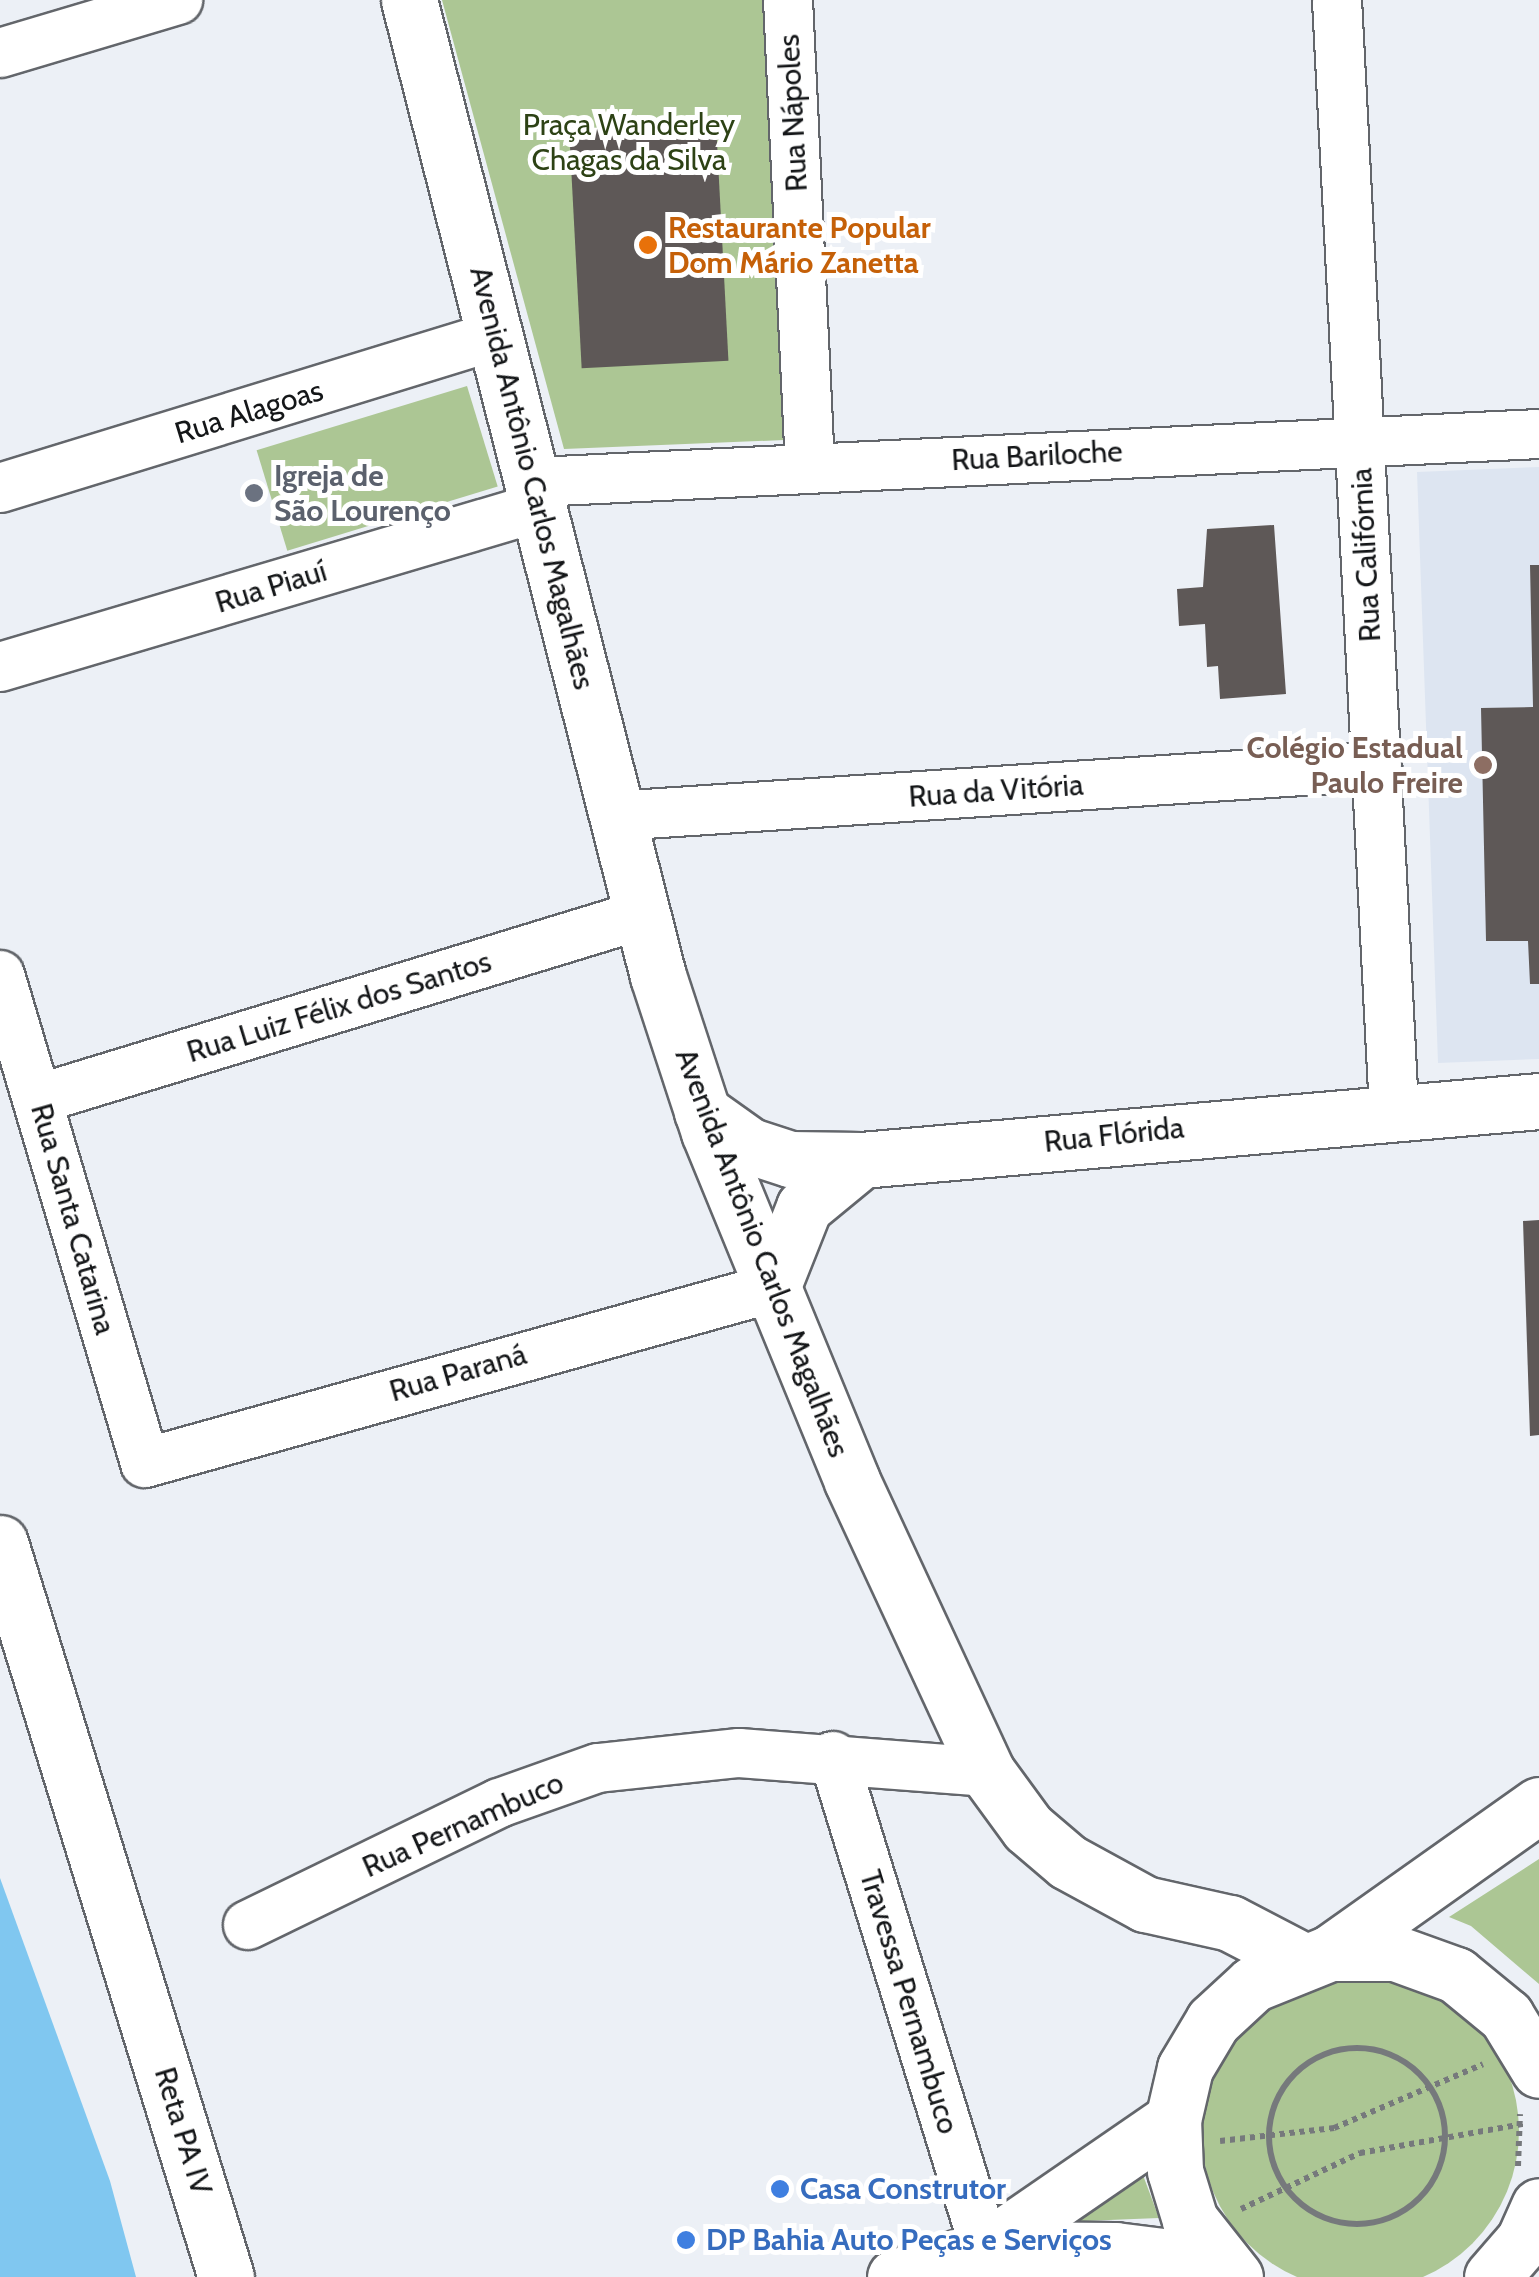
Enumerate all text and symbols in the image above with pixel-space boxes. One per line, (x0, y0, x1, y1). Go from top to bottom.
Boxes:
street label: Rua Nápoles (771, 33, 815, 193)
park label: Praça Wanderley Chagas da Silva (523, 107, 735, 178)
place label: Restaurante Popular Dom Mário Zanetta (668, 210, 931, 280)
marker: Restaurante Popular Dom Mário Zanetta (637, 234, 659, 256)
street label: Avenida Antônio Carlos Magalhães (462, 263, 602, 693)
street label: Rua Alagoas (171, 372, 327, 452)
street label: Rua Bariloche (950, 434, 1124, 478)
place label: Igreja de São Lourenço (274, 458, 451, 528)
street label: Rua Califórnia (1343, 467, 1389, 643)
marker: Igreja de São Lourenço (243, 482, 265, 504)
street label: Rua Piauí (211, 553, 331, 621)
place label: Colégio Estadual Paulo Freire (1246, 730, 1463, 800)
marker: Colégio Estadual Paulo Freire (1472, 754, 1494, 776)
street label: Rua da Vitória (907, 767, 1085, 815)
street label: Rua Luiz Félix dos Santos (183, 944, 495, 1070)
street label: Avenida Antônio Carlos Magalhães (667, 1044, 857, 1462)
street label: Rua Santa Catarina (23, 1099, 123, 1339)
street label: Rua Flórida (1042, 1110, 1186, 1160)
street label: Rua Paraná (385, 1336, 531, 1410)
street label: Rua Pernambuco (357, 1765, 569, 1885)
street label: Travessa Pernambuco (852, 1866, 966, 2138)
street label: Reta PA IV (147, 2063, 219, 2199)
place label: Casa Construtor (800, 2171, 1006, 2207)
marker: Casa Construtor (769, 2178, 791, 2200)
place label: DP Bahia Auto Peças e Serviços (706, 2222, 1112, 2258)
marker: DP Bahia Auto Peças e Serviços (675, 2229, 697, 2251)

